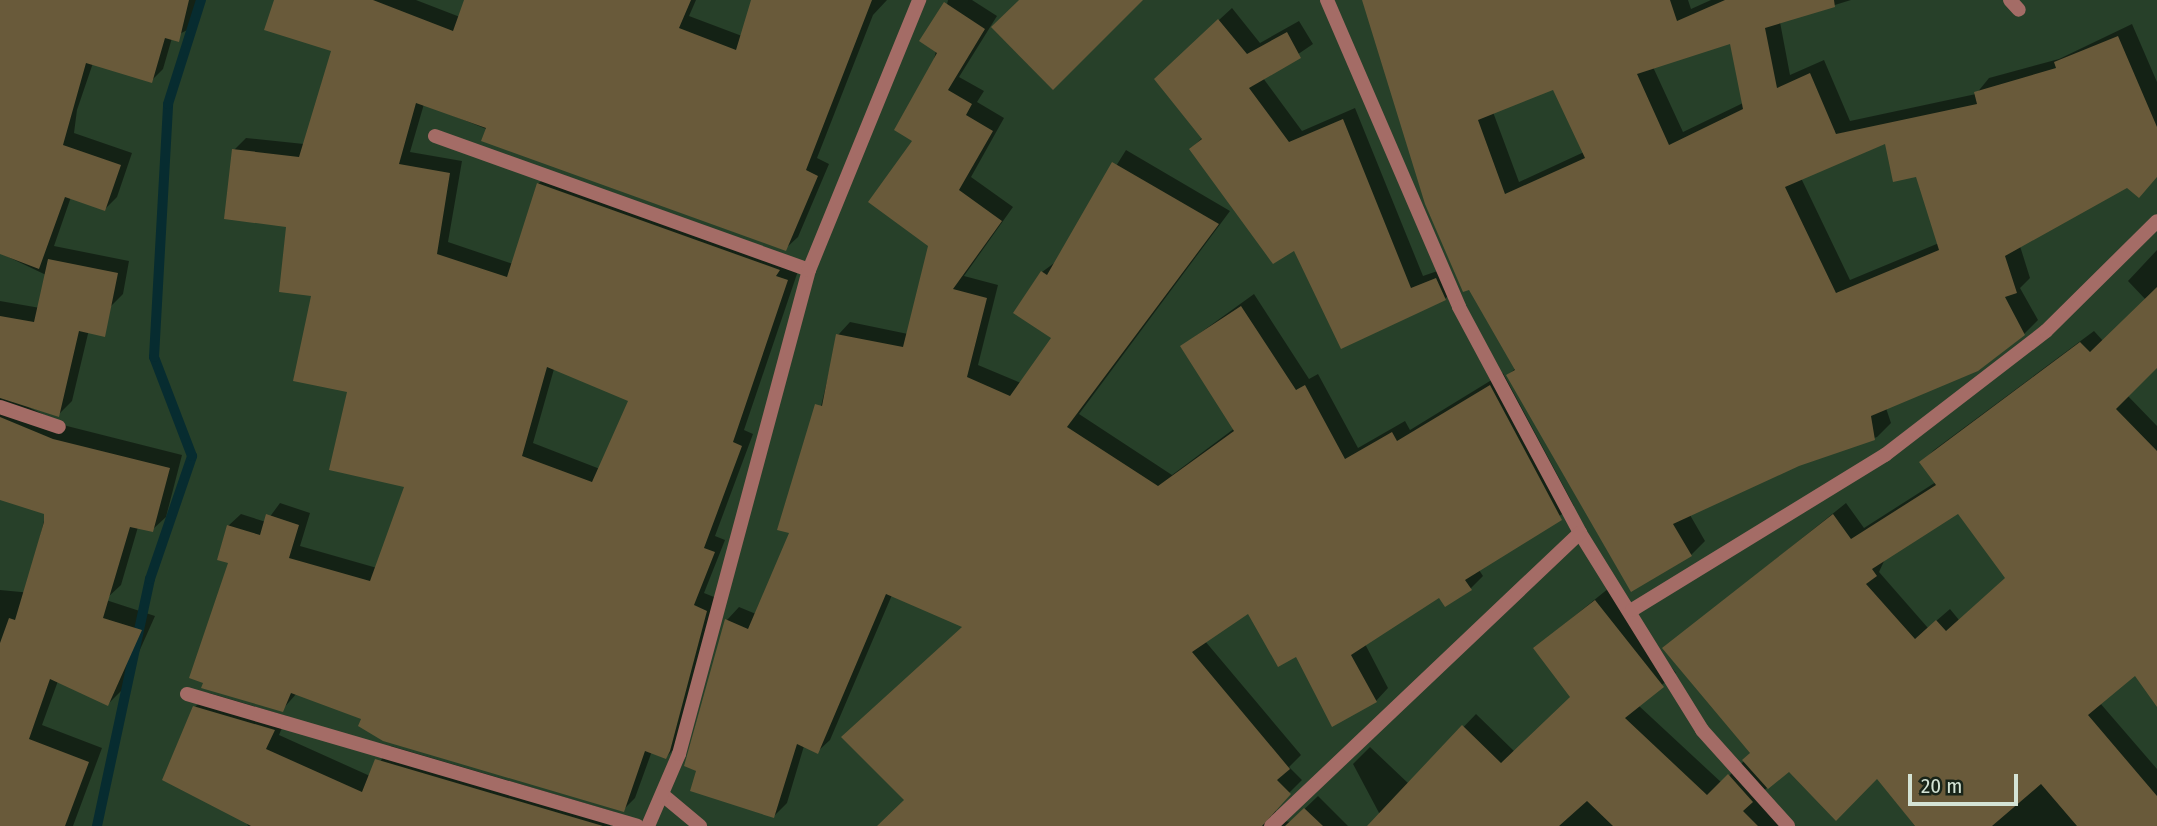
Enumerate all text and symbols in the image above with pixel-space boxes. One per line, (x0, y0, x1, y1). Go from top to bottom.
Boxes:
scale bar (1912, 760, 2022, 804)
text: 20 m (1921, 773, 1962, 799)

